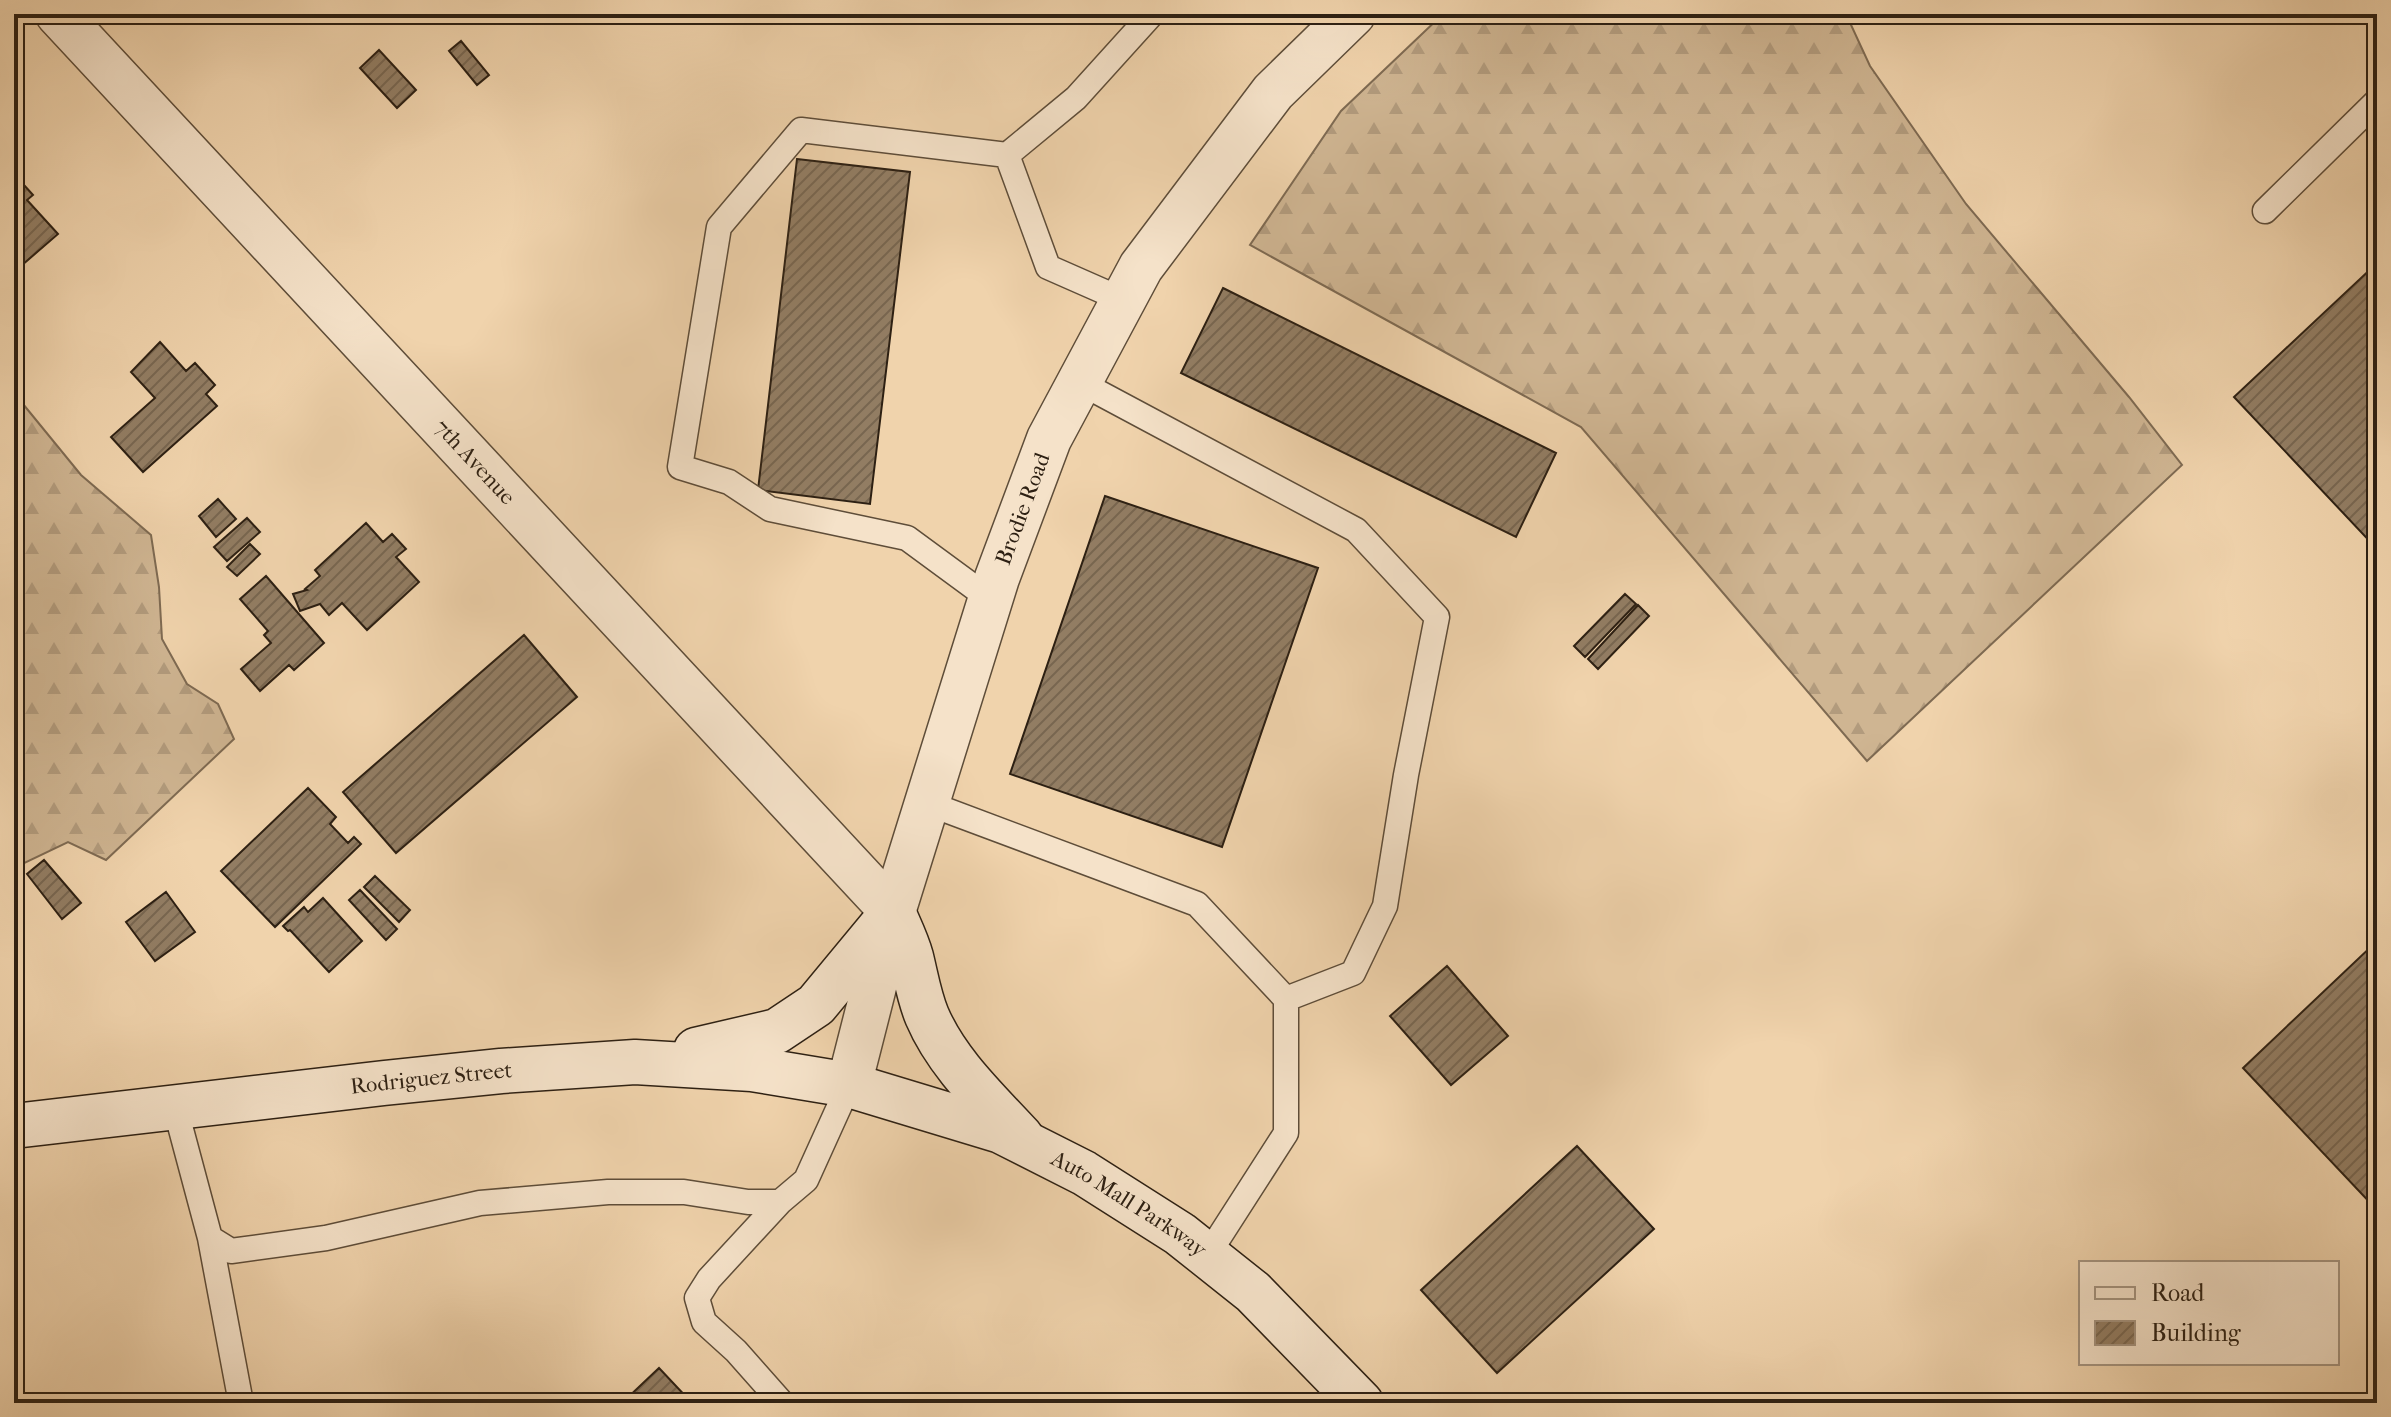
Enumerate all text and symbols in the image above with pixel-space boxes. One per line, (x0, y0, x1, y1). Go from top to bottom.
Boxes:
street label: 7th Avenue (429, 414, 521, 510)
street label: Brodie Road (990, 448, 1056, 569)
street label: Rodriguez Street (349, 1057, 513, 1100)
street label: Auto Mall Parkway (1046, 1145, 1213, 1264)
legend (2079, 1261, 2339, 1365)
text: Road (2151, 1279, 2205, 1307)
text: Building (2151, 1319, 2242, 1347)

